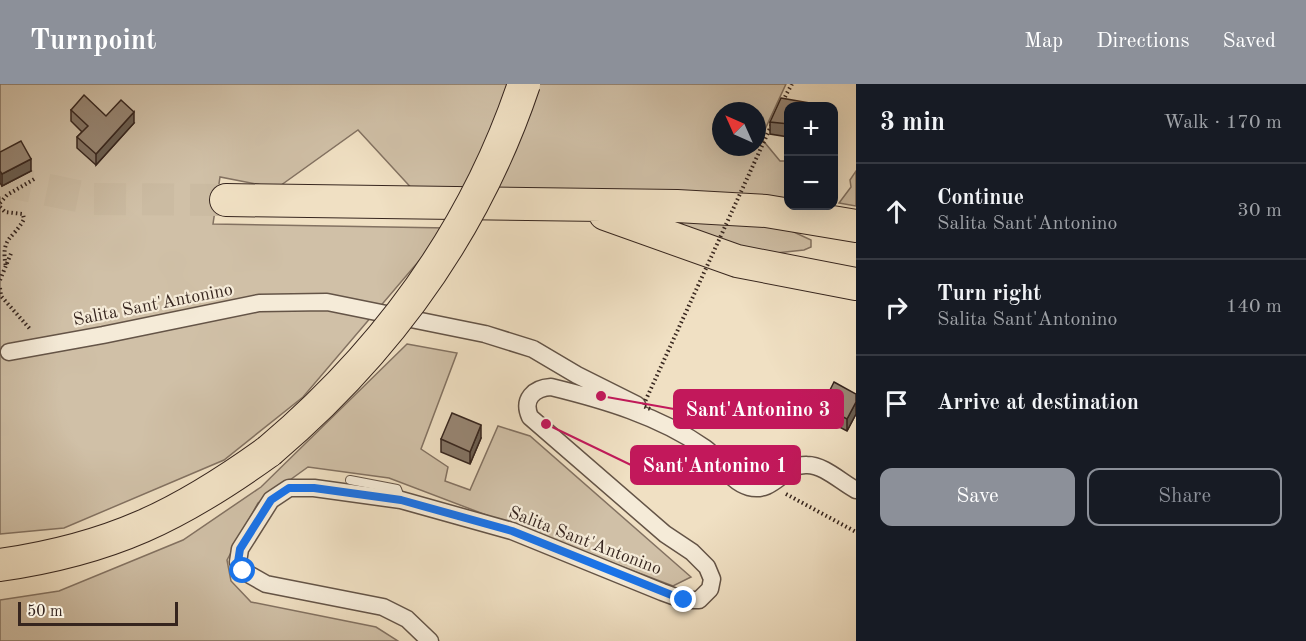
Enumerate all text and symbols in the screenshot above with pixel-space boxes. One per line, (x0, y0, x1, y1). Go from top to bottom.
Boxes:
text: Turnpoint (30, 28, 157, 56)
text: Map (1024, 31, 1063, 52)
text: Directions (1096, 31, 1190, 52)
text: Saved (1223, 31, 1276, 52)
north arrow (712, 102, 766, 156)
map controls (784, 102, 838, 210)
button: + (784, 102, 838, 156)
text: 3 min (880, 110, 945, 136)
text: Walk · 170 m (1163, 113, 1282, 133)
button: − (784, 156, 838, 210)
text: Continue (937, 187, 1024, 209)
icon: ahead (880, 195, 913, 228)
text: 30 m (1237, 201, 1282, 221)
text: Salita Sant'Antonino (937, 214, 1117, 234)
street label: Salita Sant'Antonino (72, 281, 234, 329)
text: Turn right (937, 283, 1041, 305)
icon: right (880, 291, 913, 324)
text: 140 m (1226, 297, 1282, 317)
text: Salita Sant'Antonino (937, 310, 1117, 330)
icon: arrive (880, 387, 913, 420)
callout: Sant'Antonino 3 (674, 390, 843, 428)
text: Arrive at destination (937, 392, 1139, 414)
text: Sant'Antonino 3 (686, 401, 830, 421)
callout: Sant'Antonino 1 (631, 446, 800, 484)
text: Sant'Antonino 1 (643, 457, 787, 477)
button: Save (880, 468, 1075, 526)
button: Share (1087, 468, 1282, 526)
street label: Salita Sant'Antonino (506, 504, 664, 579)
route start (229, 557, 255, 583)
route end (670, 586, 696, 612)
scale bar (18, 599, 178, 626)
text: 50 m (27, 604, 63, 620)

